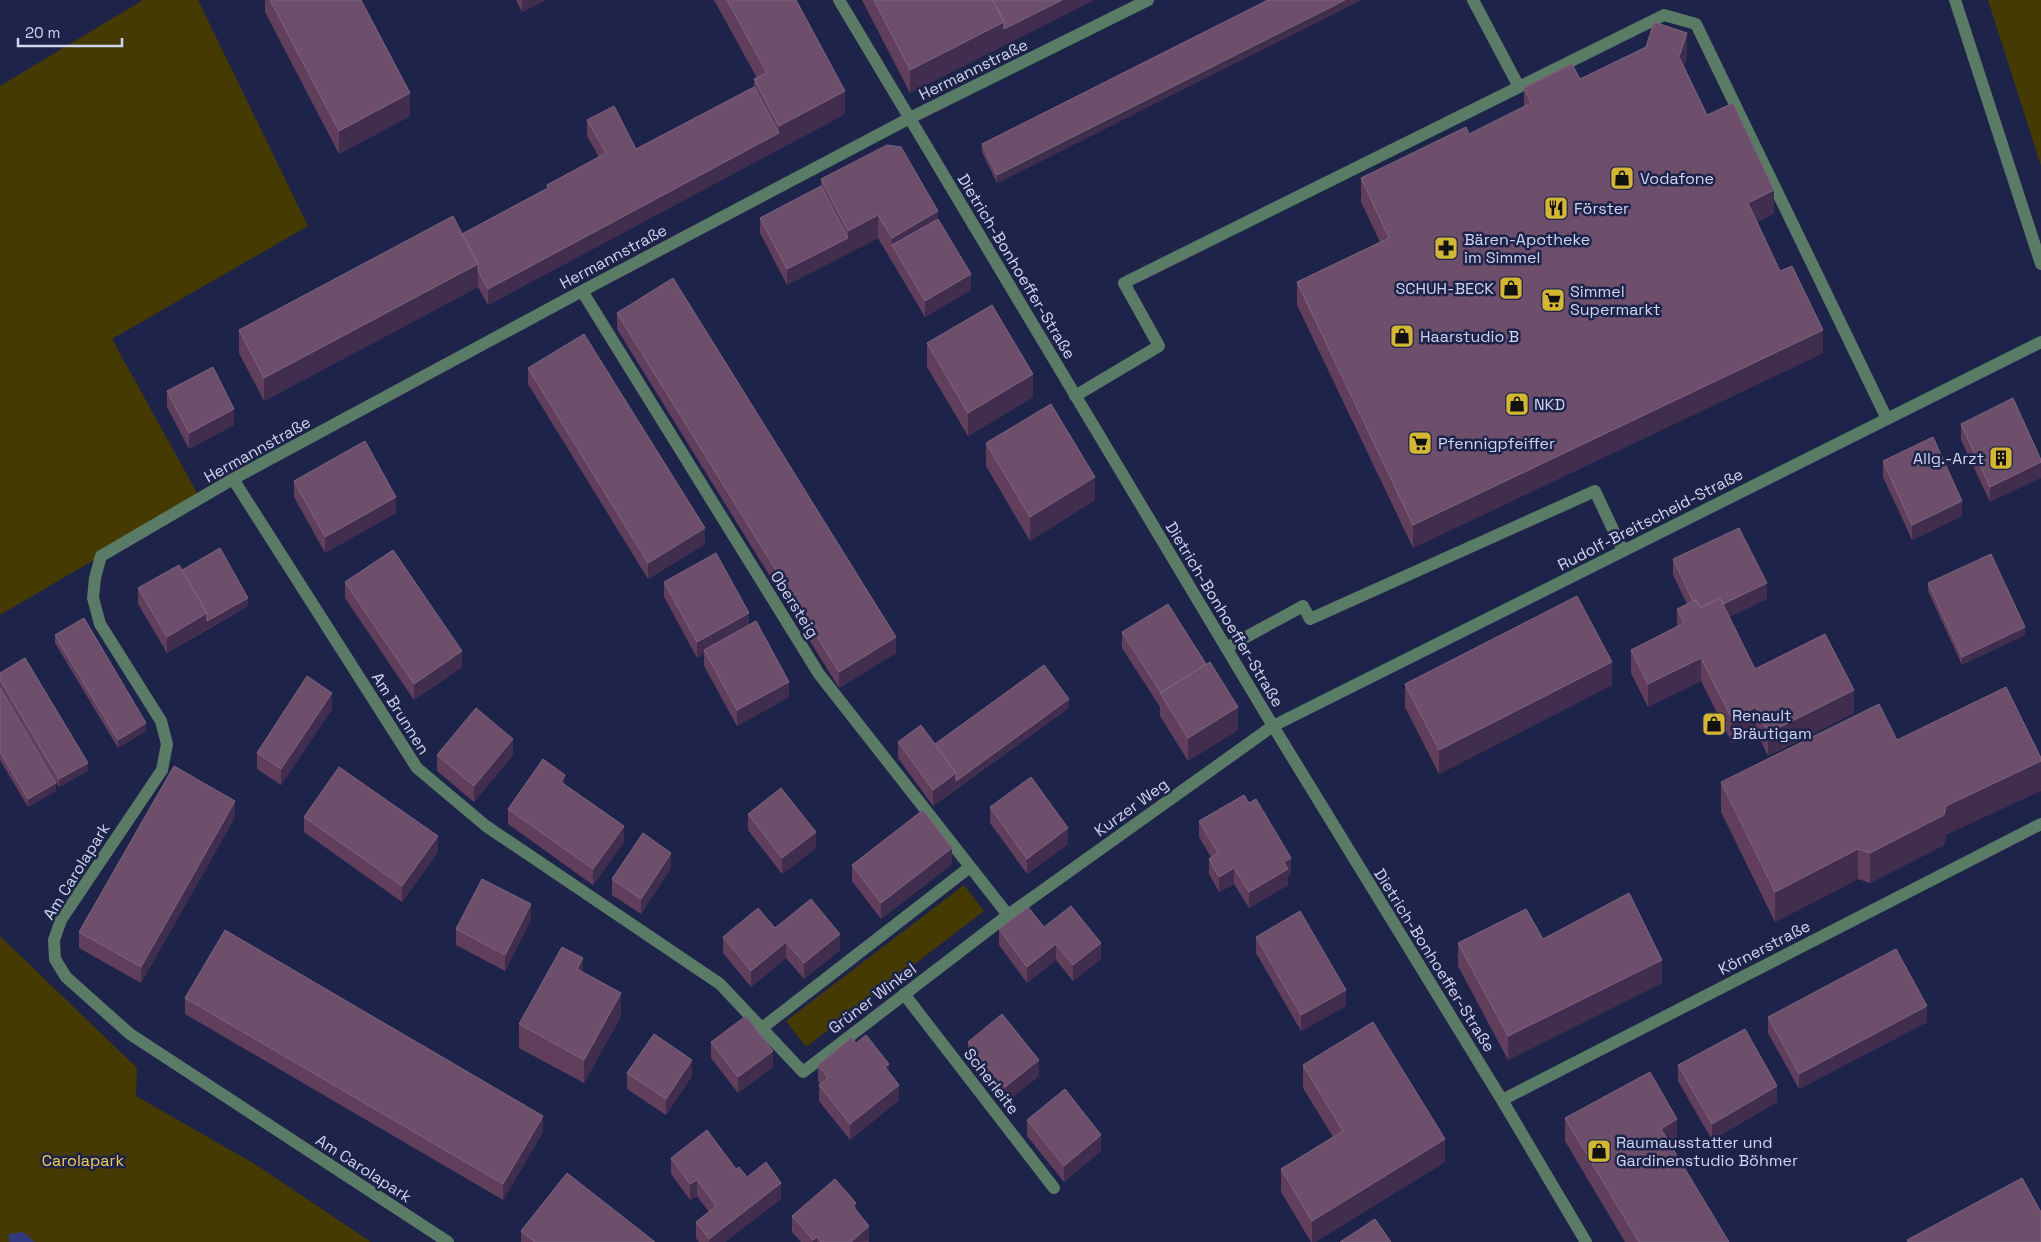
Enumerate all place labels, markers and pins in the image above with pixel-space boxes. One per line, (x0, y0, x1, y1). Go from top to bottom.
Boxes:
shop icon: Vodafone (1609, 165, 1635, 191)
place label: Vodafone (1640, 168, 1714, 189)
restaurant icon: Förster (1543, 195, 1569, 221)
place label: Förster (1574, 198, 1629, 219)
place label: Bären-Apotheke im Simmel (1464, 229, 1590, 268)
pharmacy icon: Bären-Apotheke im Simmel (1433, 235, 1459, 261)
shop icon: SCHUH-BECK (1498, 275, 1524, 301)
place label: SCHUH-BECK (1395, 278, 1494, 299)
place label: Simmel Supermarkt (1570, 281, 1660, 320)
supermarket icon: Simmel Supermarkt (1540, 287, 1566, 313)
shop icon: Haarstudio B (1389, 323, 1415, 349)
place label: Haarstudio B (1420, 326, 1519, 347)
shop icon: NKD (1504, 391, 1530, 417)
place label: NKD (1534, 394, 1565, 415)
supermarket icon: Pfennigpfeiffer (1407, 430, 1433, 456)
place label: Pfennigpfeiffer (1438, 433, 1555, 454)
building icon: Allg.-Arzt (1988, 445, 2014, 471)
place label: Allg.-Arzt (1913, 448, 1984, 469)
place label: Renault Bräutigam (1732, 705, 1812, 744)
shop icon: Renault Bräutigam (1701, 711, 1727, 737)
place label: Raumausstatter und Gardinenstudio Böhmer (1616, 1132, 1798, 1171)
shop icon: Raumausstatter und Gardinenstudio Böhmer (1586, 1138, 1612, 1164)

